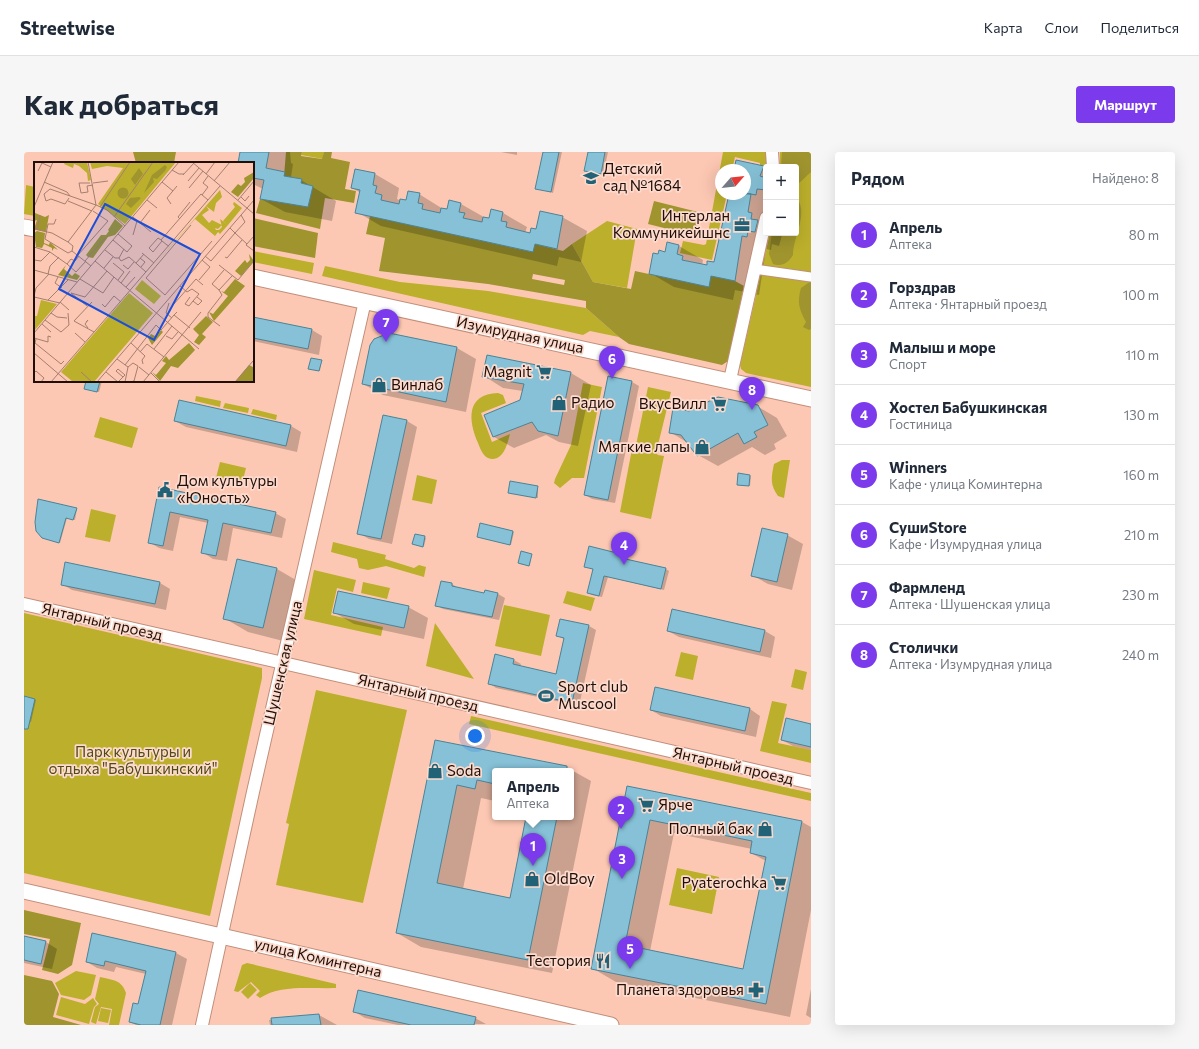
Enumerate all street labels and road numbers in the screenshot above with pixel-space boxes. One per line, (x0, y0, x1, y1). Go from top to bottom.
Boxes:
street label: Изумрудная улица (455, 312, 585, 356)
street label: Янтарный проезд (40, 598, 165, 644)
street label: Шушенская улица (259, 599, 305, 727)
street label: Янтарный проезд (356, 669, 481, 715)
street label: Янтарный проезд (671, 742, 796, 788)
street label: улица Коминтерна (253, 934, 384, 980)

